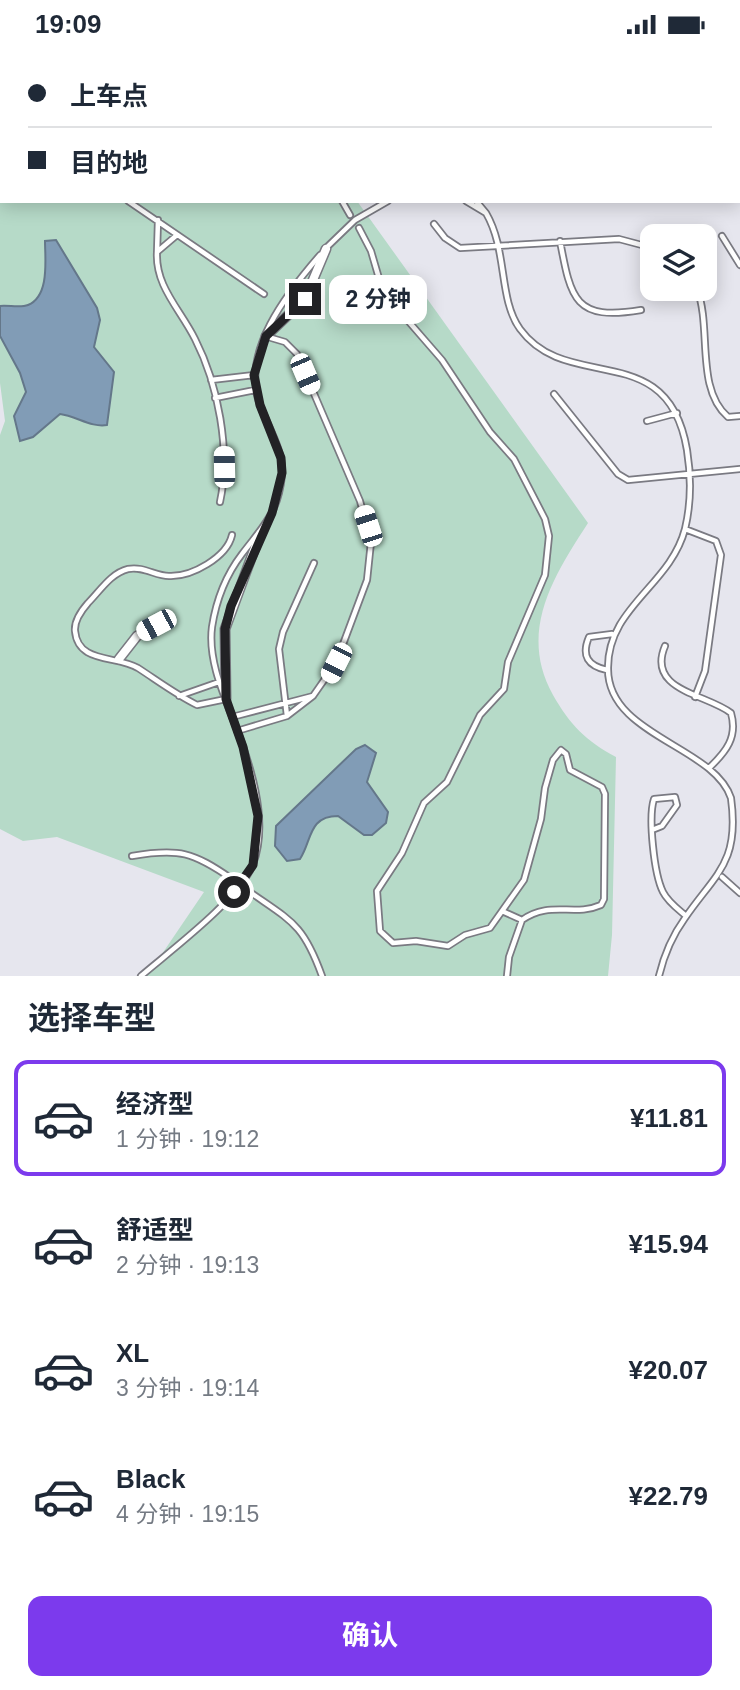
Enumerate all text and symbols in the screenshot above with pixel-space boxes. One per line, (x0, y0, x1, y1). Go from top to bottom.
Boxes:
text: 19:09 (35, 9, 102, 39)
text: 上车点 (70, 81, 148, 111)
text: 目的地 (70, 148, 148, 178)
map controls (640, 224, 717, 301)
button: layers (640, 224, 717, 301)
callout: 2 分钟 (330, 275, 428, 323)
route end (289, 283, 321, 315)
text: 2 分钟 (345, 286, 411, 312)
car (288, 351, 323, 397)
car (214, 446, 235, 488)
car (352, 503, 385, 549)
car (133, 606, 180, 644)
car (318, 640, 355, 686)
route start (218, 876, 250, 908)
text: 选择车型 (28, 1000, 156, 1036)
icon: car (32, 1087, 95, 1150)
text: 经济型 (116, 1089, 194, 1119)
text: ¥11.81 (630, 1103, 708, 1133)
text: 1 分钟 · 19:12 (116, 1126, 259, 1152)
icon: car (32, 1213, 95, 1276)
text: 舒适型 (116, 1215, 194, 1245)
text: ¥15.94 (628, 1229, 708, 1259)
text: 2 分钟 · 19:13 (116, 1252, 259, 1278)
text: XL (116, 1338, 149, 1368)
icon: car (32, 1339, 95, 1402)
text: ¥20.07 (628, 1355, 708, 1385)
text: 3 分钟 · 19:14 (116, 1375, 259, 1401)
text: Black (116, 1464, 185, 1494)
icon: car (32, 1465, 95, 1528)
text: ¥22.79 (628, 1481, 708, 1511)
text: 4 分钟 · 19:15 (116, 1501, 259, 1527)
button: 确认 (28, 1596, 712, 1676)

